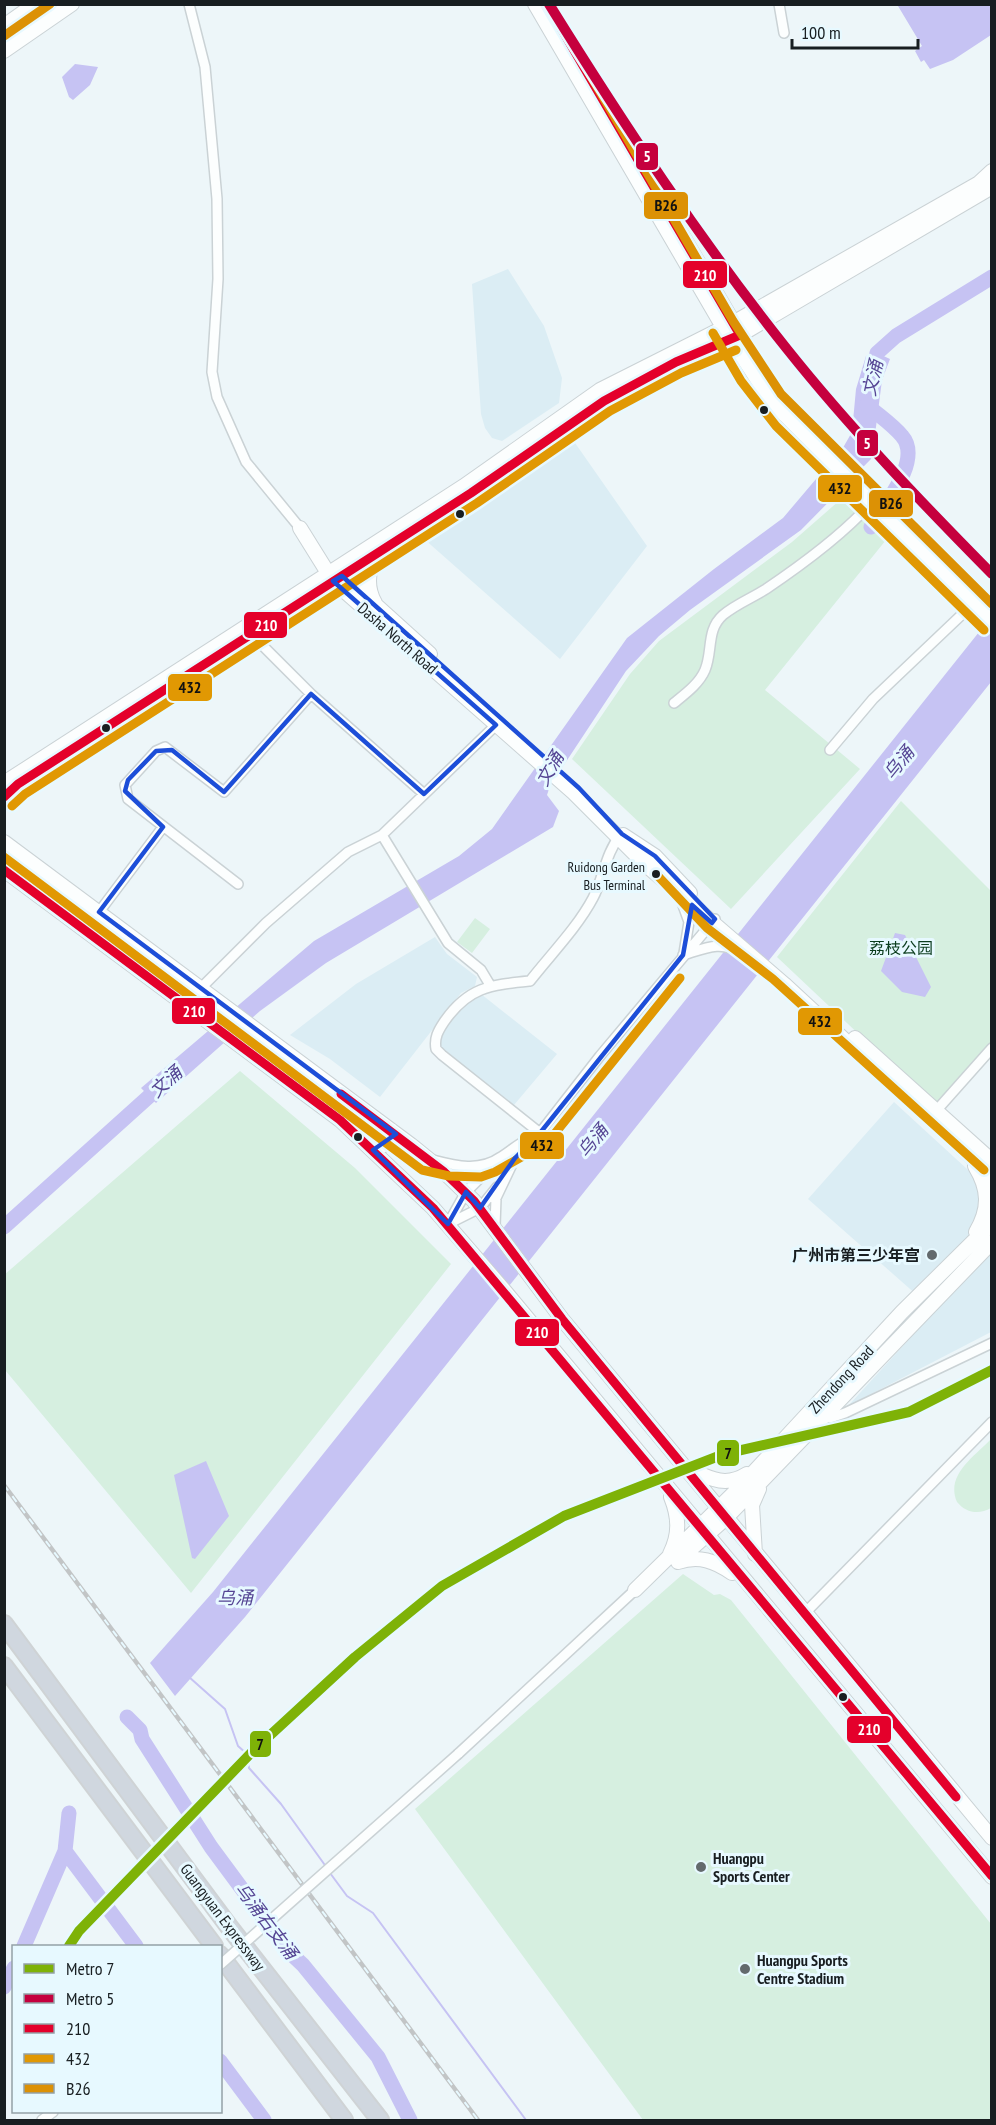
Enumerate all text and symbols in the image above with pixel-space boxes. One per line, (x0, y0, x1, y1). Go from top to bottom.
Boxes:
scale bar (792, 12, 918, 50)
text: 100 m (801, 21, 841, 44)
line badge: 5 (635, 142, 659, 171)
text: 5 (643, 146, 651, 166)
line badge: B26 (643, 191, 689, 220)
text: B26 (654, 195, 678, 215)
line badge: 210 (682, 260, 728, 289)
text: 210 (694, 265, 717, 285)
water label: 文涌 (857, 356, 888, 398)
unlabelled marker (758, 404, 770, 416)
line badge: 5 (856, 429, 879, 457)
text: 5 (863, 433, 871, 453)
line badge: 432 (817, 474, 863, 503)
text: 432 (829, 478, 851, 498)
line badge: B26 (868, 489, 914, 518)
text: B26 (879, 493, 903, 513)
unlabelled marker (454, 508, 466, 520)
street label: Dasha North Road (354, 598, 442, 678)
line badge: 210 (243, 611, 288, 639)
text: 210 (255, 615, 278, 635)
line badge: 432 (167, 673, 213, 702)
text: 432 (179, 677, 201, 697)
unlabelled marker (100, 722, 112, 734)
water label: 乌涌 (878, 740, 920, 784)
water label: 文涌 (531, 746, 570, 790)
place label: Ruidong Garden Bus Terminal (568, 858, 646, 894)
marker: Ruidong Garden Bus Terminal (650, 868, 662, 880)
park label: 荔枝公园 (869, 938, 933, 958)
line badge: 210 (171, 997, 216, 1025)
text: 210 (183, 1001, 206, 1021)
line badge: 432 (797, 1007, 843, 1036)
text: 432 (809, 1011, 831, 1031)
water label: 文涌 (145, 1060, 188, 1102)
water label: 乌涌 (572, 1118, 614, 1162)
unlabelled marker (352, 1131, 364, 1143)
line badge: 432 (519, 1131, 565, 1160)
text: 432 (531, 1135, 553, 1155)
place label: 广州市第三少年宫 (792, 1245, 920, 1265)
marker: 广州市第三少年宫 (925, 1248, 939, 1262)
line badge: 210 (514, 1318, 560, 1347)
text: 210 (526, 1322, 549, 1342)
street label: Zhendong Road (804, 1341, 878, 1417)
line badge: 7 (716, 1439, 740, 1467)
text: 7 (724, 1443, 732, 1463)
water label: 乌涌 (217, 1586, 255, 1609)
unlabelled marker (837, 1691, 849, 1703)
line badge: 210 (846, 1715, 892, 1744)
text: 210 (858, 1719, 881, 1739)
line badge: 7 (249, 1730, 272, 1758)
text: 7 (256, 1734, 264, 1754)
place label: Huangpu Sports Center (713, 1848, 790, 1886)
street label: Guangyuan Expressway (176, 1859, 270, 1975)
marker: Huangpu Sports Center (694, 1860, 708, 1874)
water label: 乌涌右支涌 (230, 1878, 304, 1965)
legend (12, 1945, 222, 2113)
place label: Huangpu Sports Centre Stadium (757, 1950, 848, 1988)
text: Metro 7 (66, 1957, 114, 1980)
marker: Huangpu Sports Centre Stadium (738, 1962, 752, 1976)
text: Metro 5 (66, 1987, 114, 2010)
text: 210 (66, 2017, 90, 2040)
text: 432 (66, 2047, 90, 2070)
text: B26 (66, 2077, 91, 2100)

